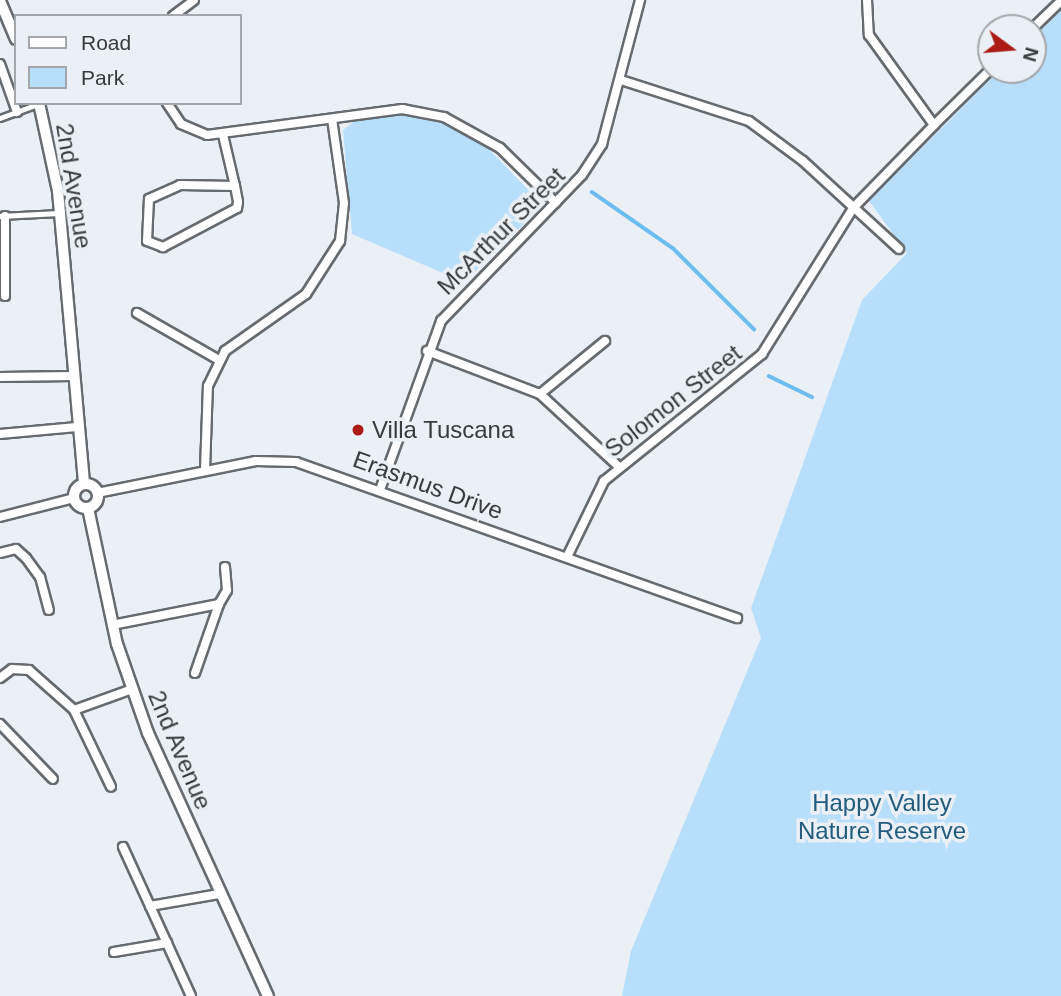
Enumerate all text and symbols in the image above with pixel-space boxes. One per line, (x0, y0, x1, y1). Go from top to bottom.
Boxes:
legend (14, 14, 242, 105)
north arrow (977, 14, 1047, 84)
text: Road (81, 31, 131, 54)
text: N (1019, 45, 1043, 64)
text: Park (81, 66, 124, 89)
street label: 2nd Avenue (50, 121, 98, 251)
street label: McArthur Street (431, 161, 571, 301)
street label: Solomon Street (599, 339, 747, 463)
place label: Villa Tuscana (372, 416, 515, 444)
marker: Villa Tuscana (350, 422, 366, 438)
street label: Erasmus Drive (349, 445, 507, 525)
street label: 2nd Avenue (142, 686, 218, 814)
park label: Happy Valley Nature Reserve (798, 789, 966, 845)

